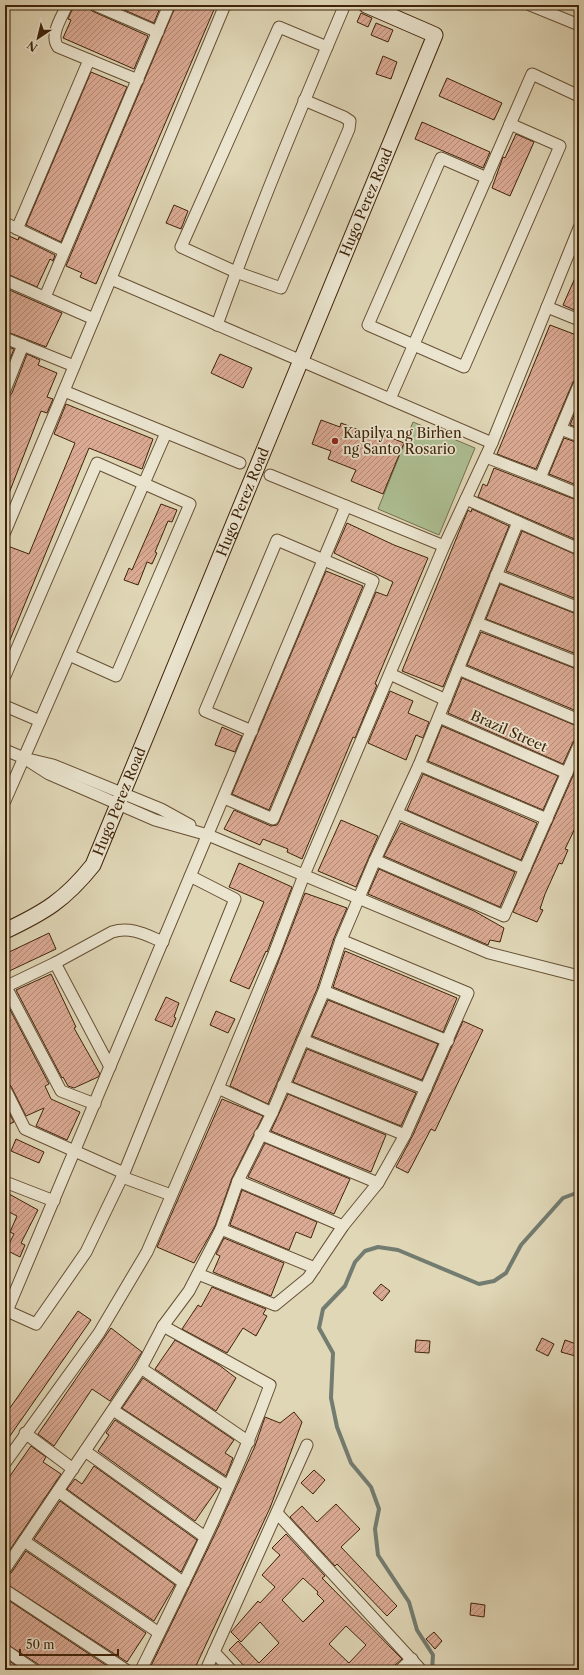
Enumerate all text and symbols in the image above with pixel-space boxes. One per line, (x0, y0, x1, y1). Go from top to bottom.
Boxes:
north arrow (18, 18, 58, 58)
text: N (24, 37, 40, 55)
street label: Hugo Perez Road (336, 145, 397, 259)
place label: Kapilya ng Birhen ng Santo Rosario (343, 424, 462, 458)
marker: Kapilya ng Birhen ng Santo Rosario (330, 436, 340, 446)
street label: Hugo Perez Road (212, 444, 273, 559)
street label: Brazil Street (468, 706, 550, 756)
street label: Hugo Perez Road (89, 744, 150, 858)
scale bar (20, 1631, 118, 1657)
text: 50 m (26, 1637, 55, 1652)

